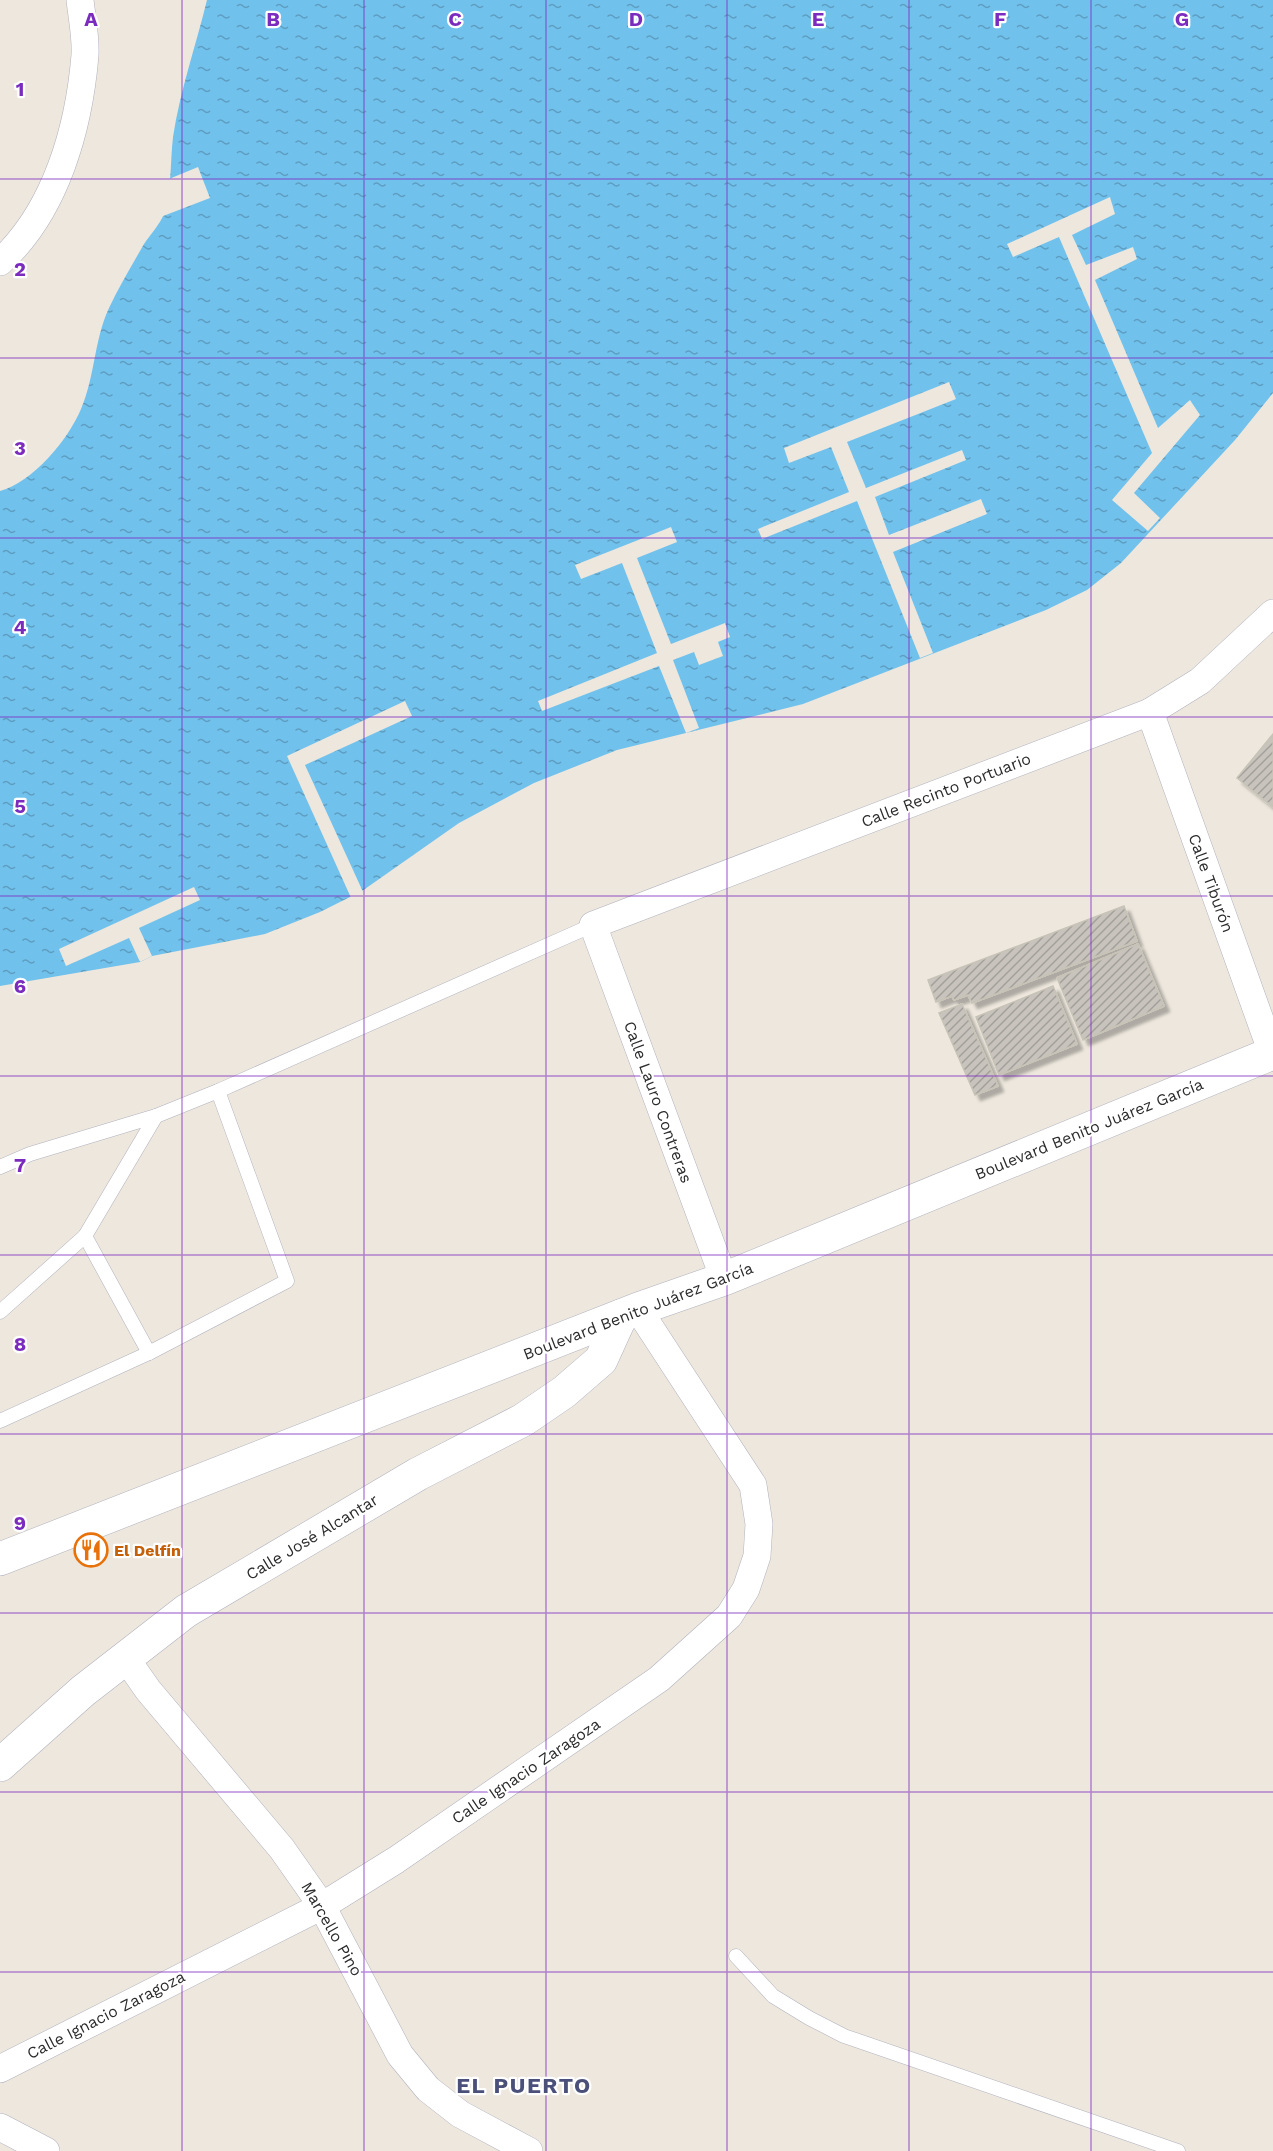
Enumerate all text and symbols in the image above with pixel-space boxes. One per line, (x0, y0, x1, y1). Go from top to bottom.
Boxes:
text: A (84, 7, 98, 31)
text: B (266, 7, 280, 31)
text: C (448, 7, 462, 31)
text: D (629, 7, 643, 31)
text: E (812, 7, 824, 31)
text: F (994, 7, 1006, 31)
text: G (1175, 7, 1189, 31)
text: 1 (16, 77, 24, 101)
text: 2 (14, 257, 26, 281)
text: 3 (14, 436, 26, 460)
text: 4 (14, 615, 27, 639)
street label: Calle Recinto Portuario (858, 749, 1034, 831)
text: 5 (14, 794, 26, 818)
street label: Calle Tiburón (1184, 831, 1238, 935)
text: 6 (14, 974, 26, 998)
street label: Calle Lauro Contreras (620, 1019, 696, 1185)
street label: Boulevard Benito Juárez García (972, 1074, 1206, 1184)
text: 7 (14, 1153, 26, 1177)
street label: Boulevard Benito Juárez García (520, 1258, 756, 1364)
text: 8 (14, 1332, 26, 1356)
street label: Calle José Alcantar (243, 1490, 382, 1584)
text: 9 (14, 1511, 26, 1535)
restaurant icon: El Delfín (73, 1532, 109, 1568)
place label: El Delfín (114, 1541, 181, 1560)
street label: Calle Ignacio Zaragoza (448, 1714, 604, 1828)
street label: Marcello Pino (297, 1879, 367, 1979)
street label: Calle Ignacio Zaragoza (24, 1967, 188, 2063)
district label: EL PUERTO (456, 2073, 592, 2098)

